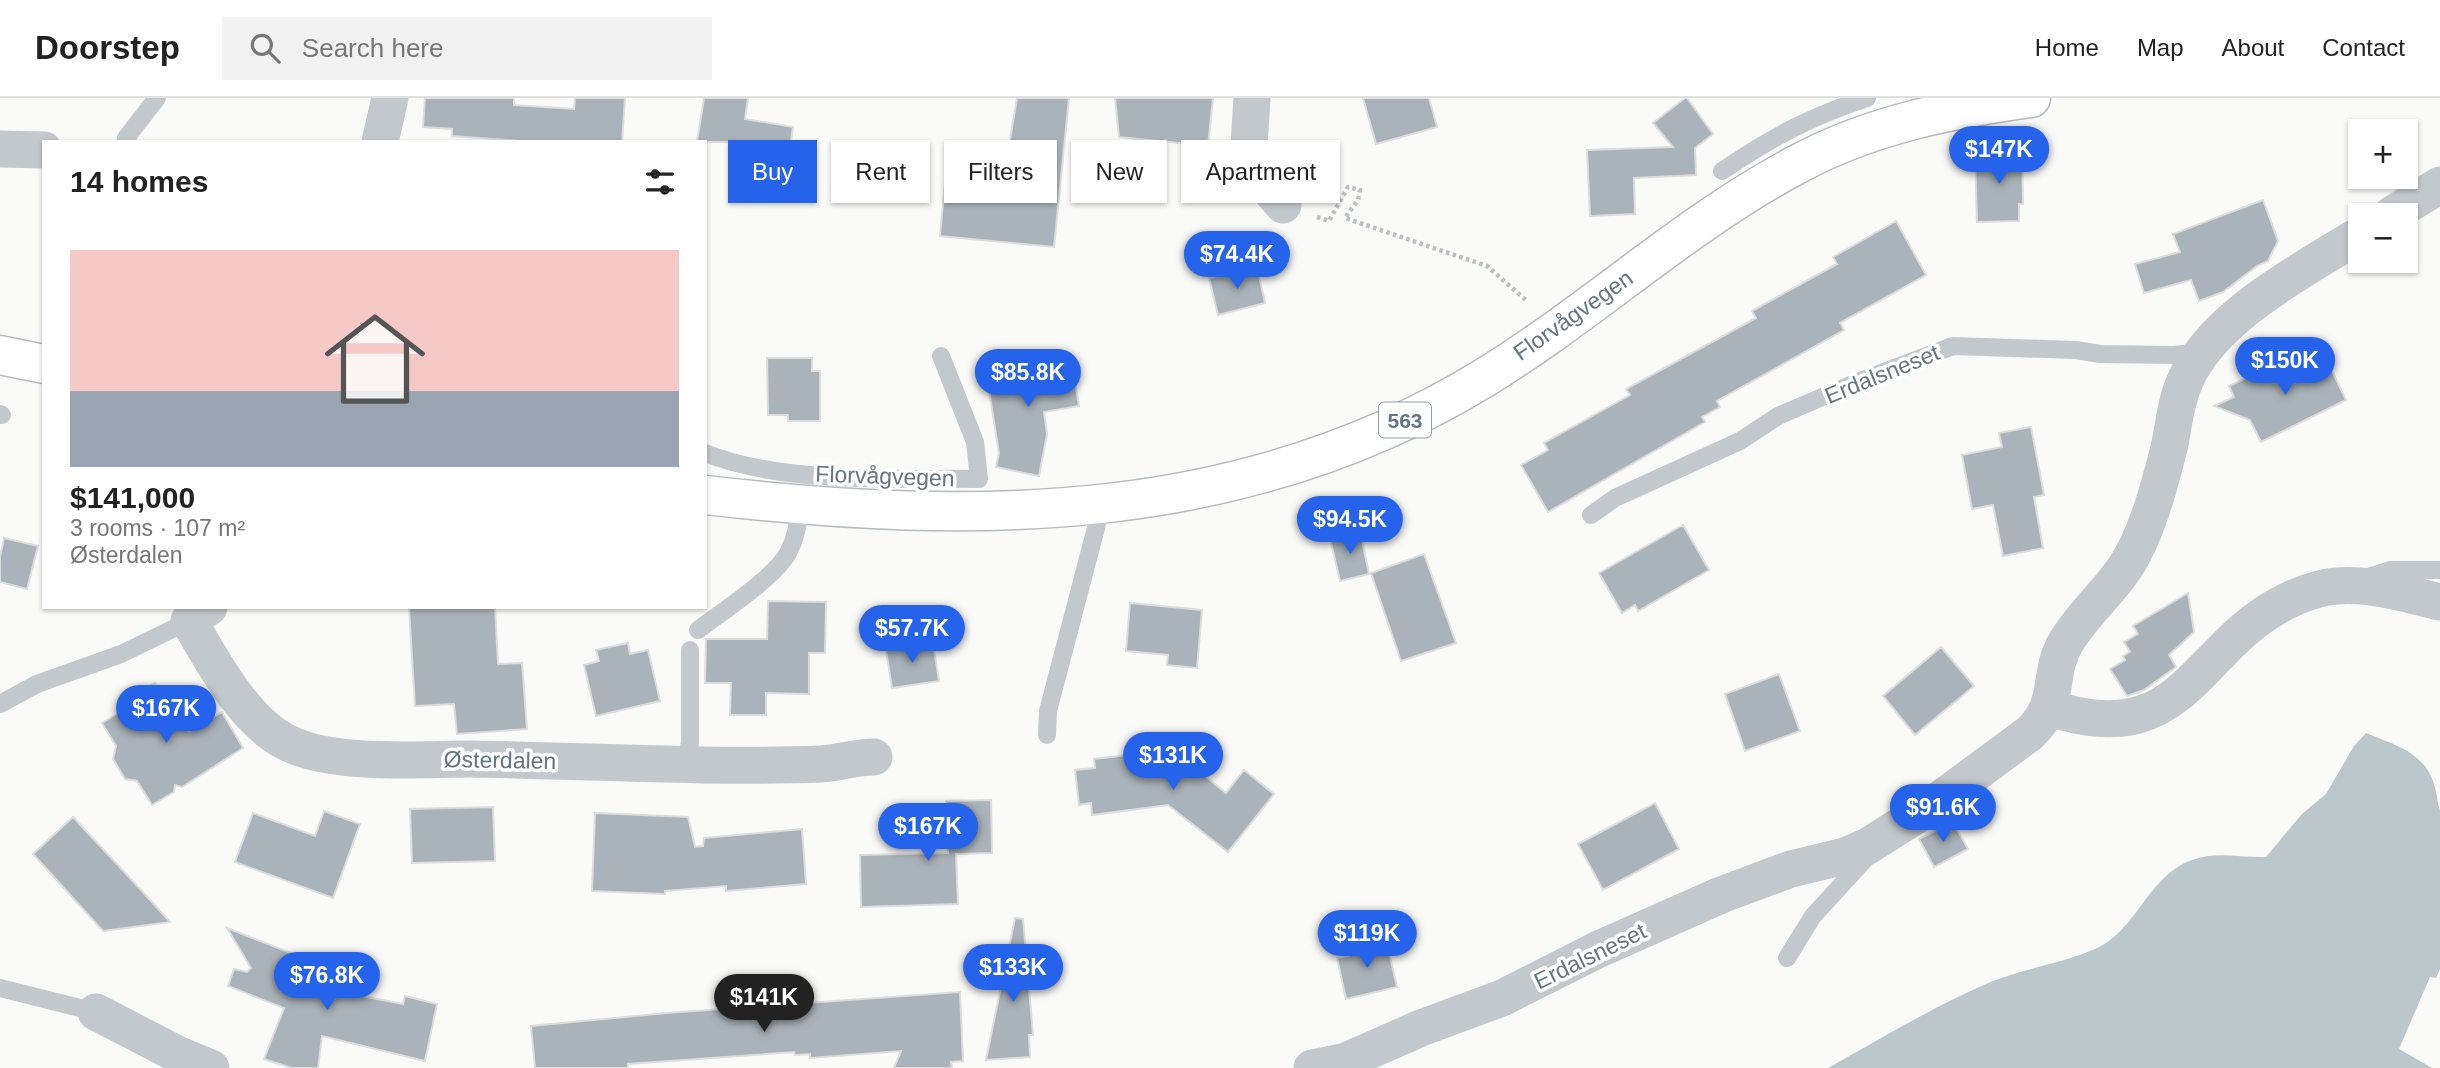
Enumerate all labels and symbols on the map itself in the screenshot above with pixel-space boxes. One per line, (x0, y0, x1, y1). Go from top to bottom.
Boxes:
pin: $147K (1950, 126, 2048, 186)
pin: $74.4K (1180, 232, 1294, 291)
street label: Florvågvegen (1508, 264, 1638, 366)
pin: $150K (2236, 338, 2334, 397)
street label: Erdalsneset (1821, 339, 1944, 409)
pin: $85.8K (971, 350, 1085, 409)
road number: 563 (1379, 402, 1431, 438)
street label: Florvågvegen (815, 461, 955, 491)
pin: $94.5K (1293, 496, 1407, 556)
pin: $57.7K (855, 606, 969, 665)
pin: $167K (117, 686, 215, 745)
pin: $131K (1124, 732, 1222, 792)
street label: Østerdalen (444, 746, 556, 774)
pin: $91.6K (1886, 784, 2000, 844)
pin: $167K (879, 804, 977, 863)
pin: $119K (1318, 910, 1416, 970)
street label: Erdalsneset (1530, 917, 1651, 994)
pin: $133K (964, 944, 1062, 1004)
pin: $76.8K (270, 953, 384, 1012)
pin: $141K (715, 974, 813, 1034)

